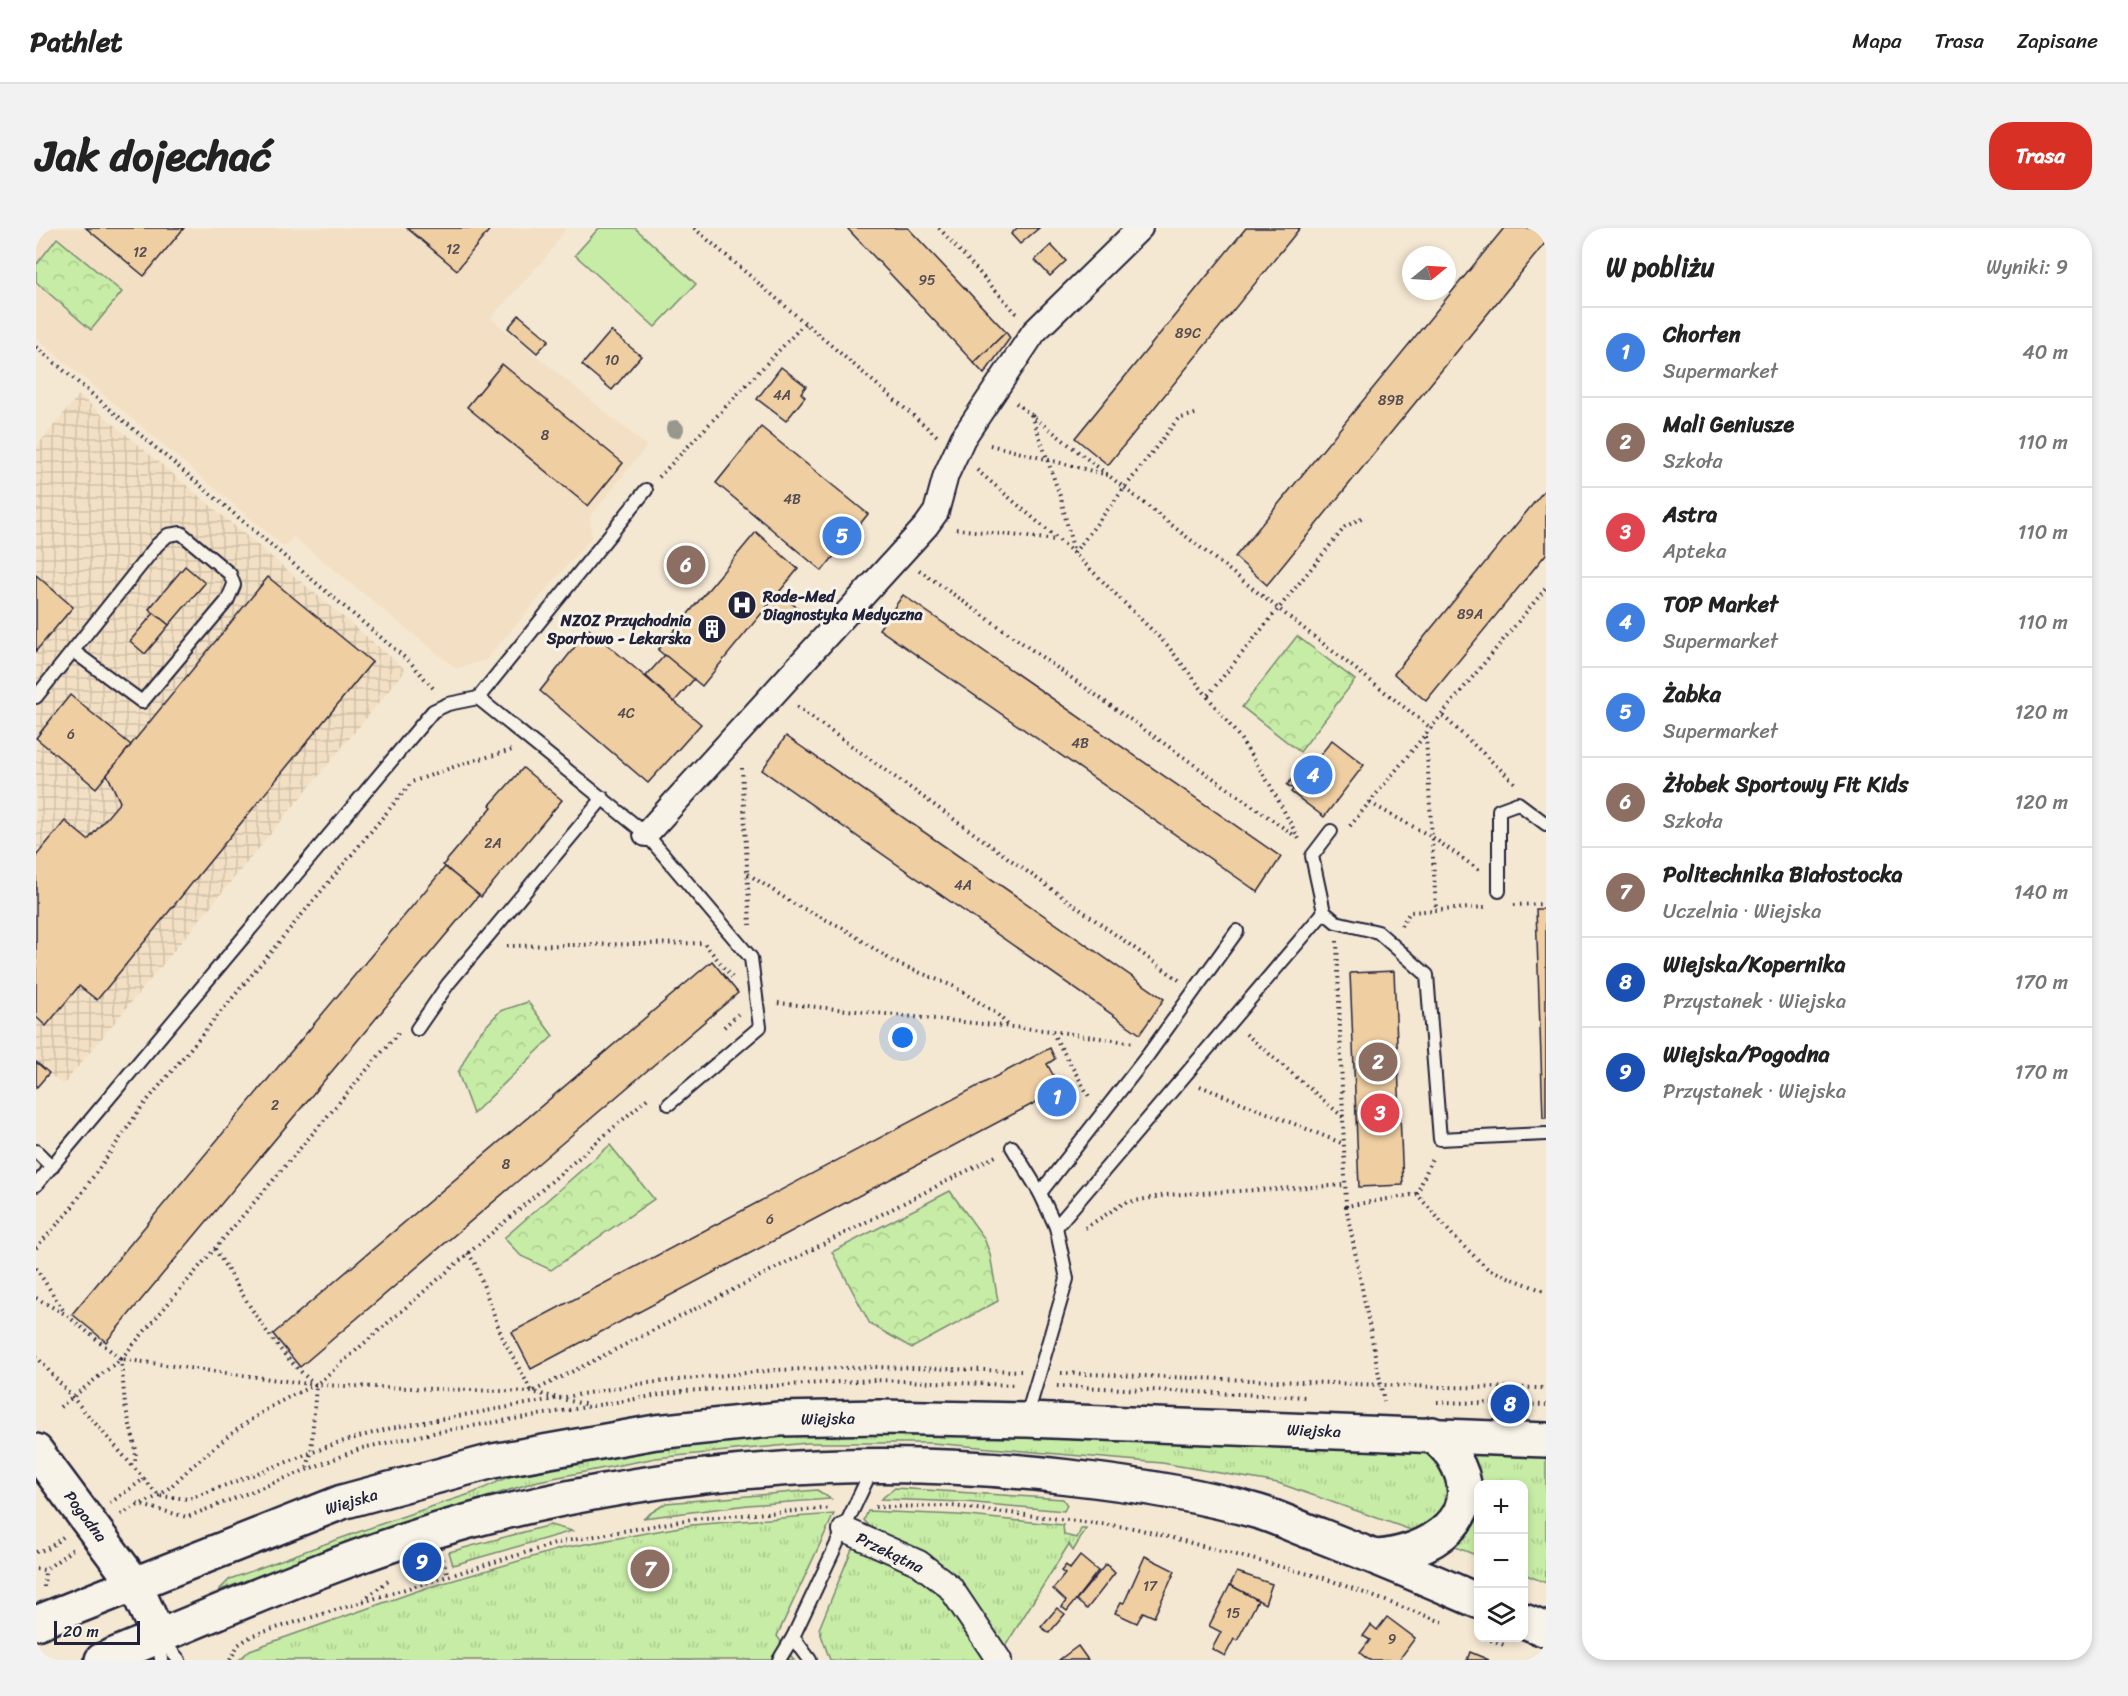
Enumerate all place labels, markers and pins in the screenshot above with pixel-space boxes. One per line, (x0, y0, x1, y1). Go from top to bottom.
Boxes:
pin: 5 (822, 514, 862, 558)
pin: 6 (666, 542, 706, 588)
place label: Rode-Med Diagnostyka Medyczna (762, 582, 923, 629)
hospital icon: Rode-Med Diagnostyka Medyczna (726, 589, 758, 621)
place label: NZOZ Przychodnia Sportowo - Lekarska (546, 606, 692, 653)
building icon: NZOZ Przychodnia Sportowo - Lekarska (696, 613, 728, 645)
pin: 4 (1294, 752, 1332, 798)
pin: 2 (1358, 1040, 1398, 1084)
pin: 1 (1038, 1074, 1076, 1120)
pin: 3 (1360, 1090, 1400, 1136)
pin: 8 (1490, 1382, 1530, 1426)
pin: 9 (402, 1540, 442, 1584)
pin: 7 (630, 1546, 670, 1592)

